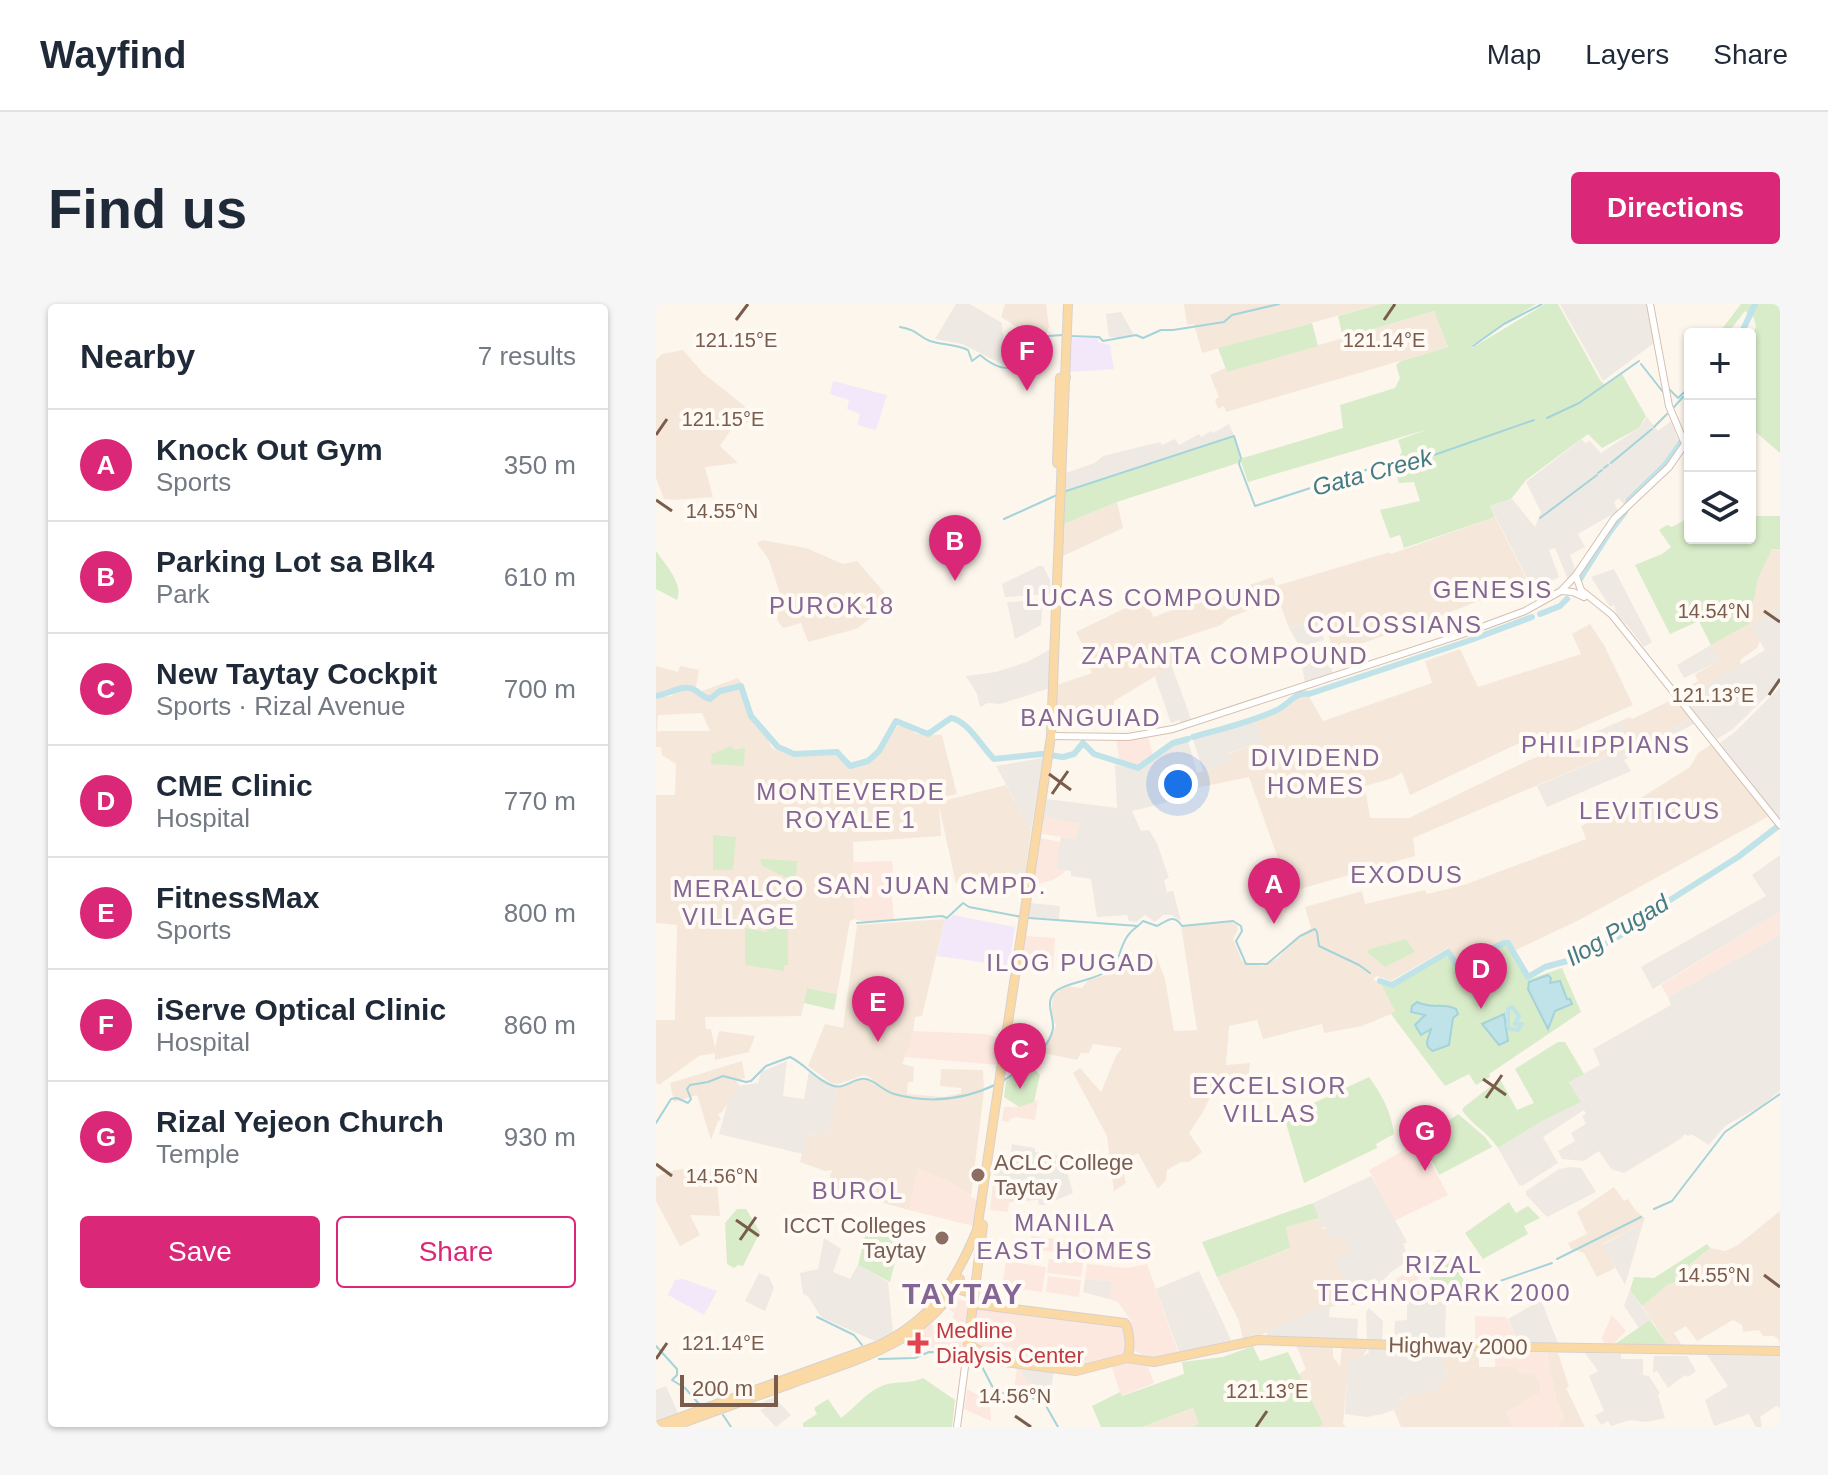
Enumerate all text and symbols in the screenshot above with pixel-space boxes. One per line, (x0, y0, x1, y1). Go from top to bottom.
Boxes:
text: Wayfind (40, 34, 186, 76)
text: Map (1487, 39, 1541, 70)
text: Layers (1585, 39, 1669, 70)
text: Share (1713, 39, 1788, 70)
button: Directions (1571, 172, 1780, 244)
text: Find us (48, 177, 247, 240)
pin: F (1001, 325, 1053, 391)
map controls (1684, 328, 1756, 544)
button: + (1684, 328, 1756, 400)
text: 121.15°E (695, 329, 777, 351)
text: 121.14°E (1343, 329, 1425, 351)
text: Nearby (80, 337, 195, 375)
text: 7 results (478, 341, 576, 371)
button: − (1684, 400, 1756, 472)
text: 121.15°E (682, 408, 764, 430)
text: Knock Out Gym (156, 433, 383, 466)
water label: Gata Creek (1309, 443, 1437, 501)
text: A (97, 450, 115, 480)
text: 350 m (504, 450, 576, 480)
text: Sports (156, 467, 231, 497)
button: layers (1684, 472, 1756, 544)
text: 14.55°N (686, 500, 758, 522)
pin: B (929, 515, 981, 581)
text: Parking Lot sa Blk4 (156, 545, 434, 578)
text: B (97, 562, 115, 592)
text: 610 m (504, 562, 576, 592)
district label: GENESIS (1433, 576, 1553, 603)
text: Park (156, 579, 209, 609)
district label: LUCAS COMPOUND (1025, 584, 1283, 611)
district label: PUROK18 (769, 592, 895, 619)
text: 14.54°N (1678, 600, 1750, 622)
district label: COLOSSIANS (1307, 611, 1483, 638)
district label: ZAPANTA COMPOUND (1081, 642, 1369, 669)
text: New Taytay Cockpit (156, 657, 437, 690)
text: C (97, 674, 115, 704)
text: 700 m (504, 674, 576, 704)
text: 121.13°E (1672, 684, 1754, 706)
text: Sports · Rizal Avenue (156, 691, 406, 721)
district label: BANGUIAD (1020, 704, 1162, 731)
district label: PHILIPPIANS (1521, 731, 1691, 758)
district label: DIVIDEND HOMES (1251, 744, 1381, 799)
your location (1158, 764, 1198, 804)
text: CME Clinic (156, 769, 313, 802)
district label: MONTEVERDE ROYALE 1 (756, 778, 946, 833)
text: D (97, 786, 115, 816)
text: 770 m (504, 786, 576, 816)
district label: LEVITICUS (1579, 797, 1721, 824)
text: Hospital (156, 803, 250, 833)
pin: A (1248, 858, 1300, 924)
district label: EXODUS (1350, 861, 1464, 888)
district label: SAN JUAN CMPD. (817, 872, 1047, 899)
district label: MERALCO VILLAGE (673, 875, 805, 930)
text: FitnessMax (156, 881, 319, 914)
water label: Ilog Pugad (1561, 889, 1674, 971)
text: E (97, 898, 115, 928)
text: 800 m (504, 898, 576, 928)
text: Sports (156, 915, 231, 945)
pin: D (1455, 943, 1507, 1009)
district label: ILOG PUGAD (986, 949, 1156, 976)
pin: E (852, 976, 904, 1042)
text: iServe Optical Clinic (156, 993, 446, 1026)
text: F (98, 1010, 114, 1040)
text: 860 m (504, 1010, 576, 1040)
pin: C (994, 1023, 1046, 1089)
text: Hospital (156, 1027, 250, 1057)
district label: EXCELSIOR VILLAS (1192, 1072, 1348, 1127)
text: Rizal Yejeon Church (156, 1105, 444, 1138)
pin: G (1399, 1105, 1451, 1171)
text: G (96, 1122, 116, 1152)
text: 930 m (504, 1122, 576, 1152)
text: Temple (156, 1139, 240, 1169)
place label: ACLC College Taytay (994, 1150, 1133, 1200)
text: 14.56°N (686, 1165, 758, 1187)
marker: ACLC College Taytay (969, 1166, 987, 1184)
district label: BUROL (812, 1177, 904, 1204)
district label: MANILA EAST HOMES (977, 1209, 1153, 1264)
place label: ICCT Colleges Taytay (783, 1213, 926, 1263)
button: Save (80, 1216, 320, 1288)
button: Share (336, 1216, 576, 1288)
marker: ICCT Colleges Taytay (933, 1229, 951, 1247)
district label: RIZAL TECHNOPARK 2000 (1317, 1251, 1571, 1306)
text: 14.55°N (1678, 1264, 1750, 1286)
district label: TAYTAY (902, 1277, 1024, 1310)
place label: Medline Dialysis Center (936, 1318, 1084, 1368)
text: 121.14°E (682, 1332, 764, 1354)
marker: Medline Dialysis Center (907, 1332, 929, 1354)
street label: Highway 2000 (1388, 1332, 1528, 1360)
scale bar (680, 1371, 778, 1407)
text: 200 m (692, 1376, 753, 1401)
text: 121.13°E (1226, 1380, 1308, 1402)
text: 14.56°N (979, 1385, 1051, 1407)

